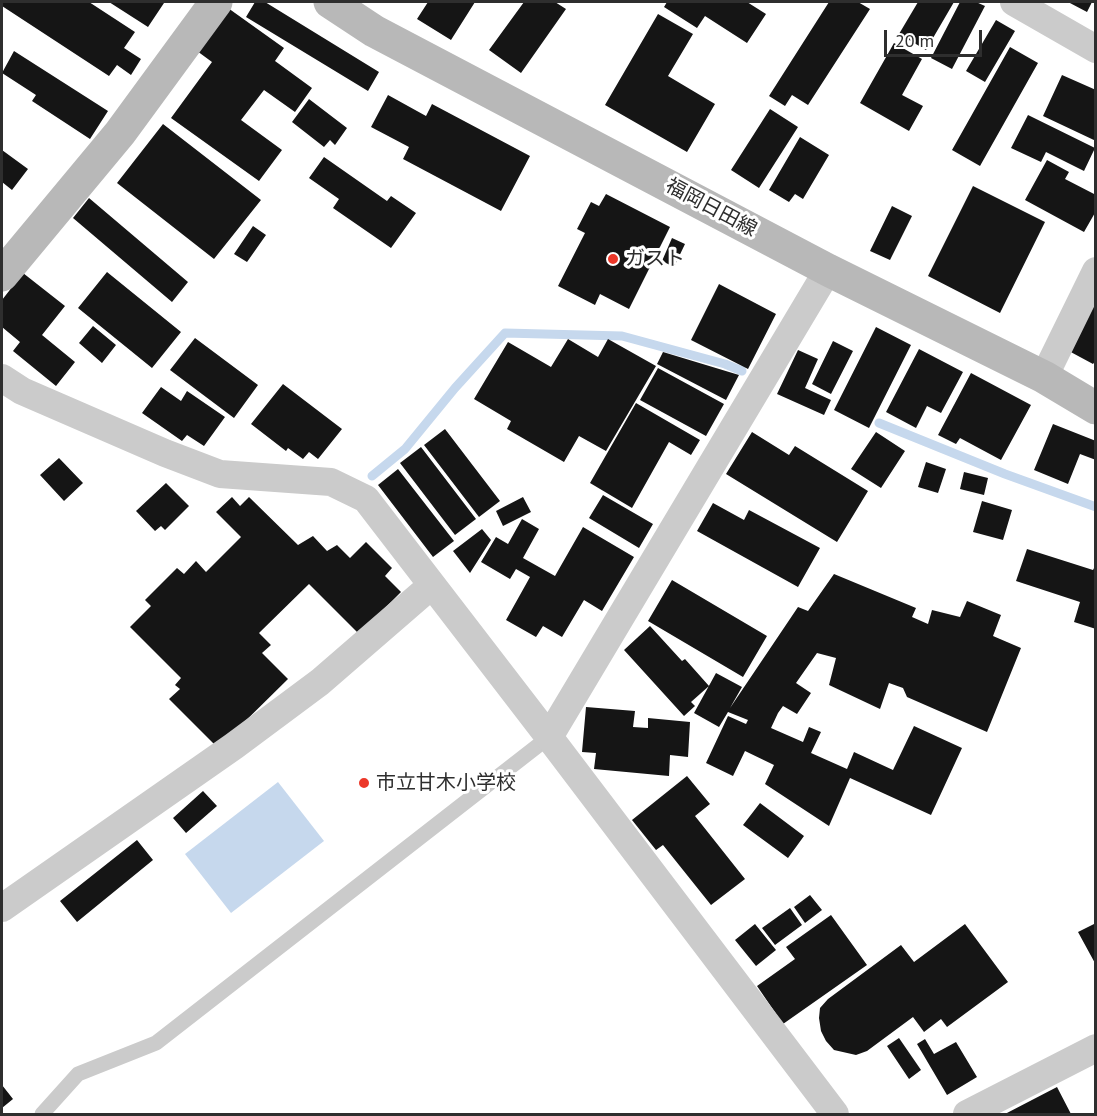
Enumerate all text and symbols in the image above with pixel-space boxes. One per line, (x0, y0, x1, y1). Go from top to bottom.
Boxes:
scale bar (887, 18, 984, 56)
text: 20 m (895, 29, 934, 52)
street label: 福岡日田線 (661, 174, 761, 242)
place label: ガスト (625, 247, 685, 271)
marker: ガスト (606, 252, 620, 266)
place label: 市立甘木小学校 (376, 771, 516, 795)
marker: 市立甘木小学校 (357, 776, 371, 790)

